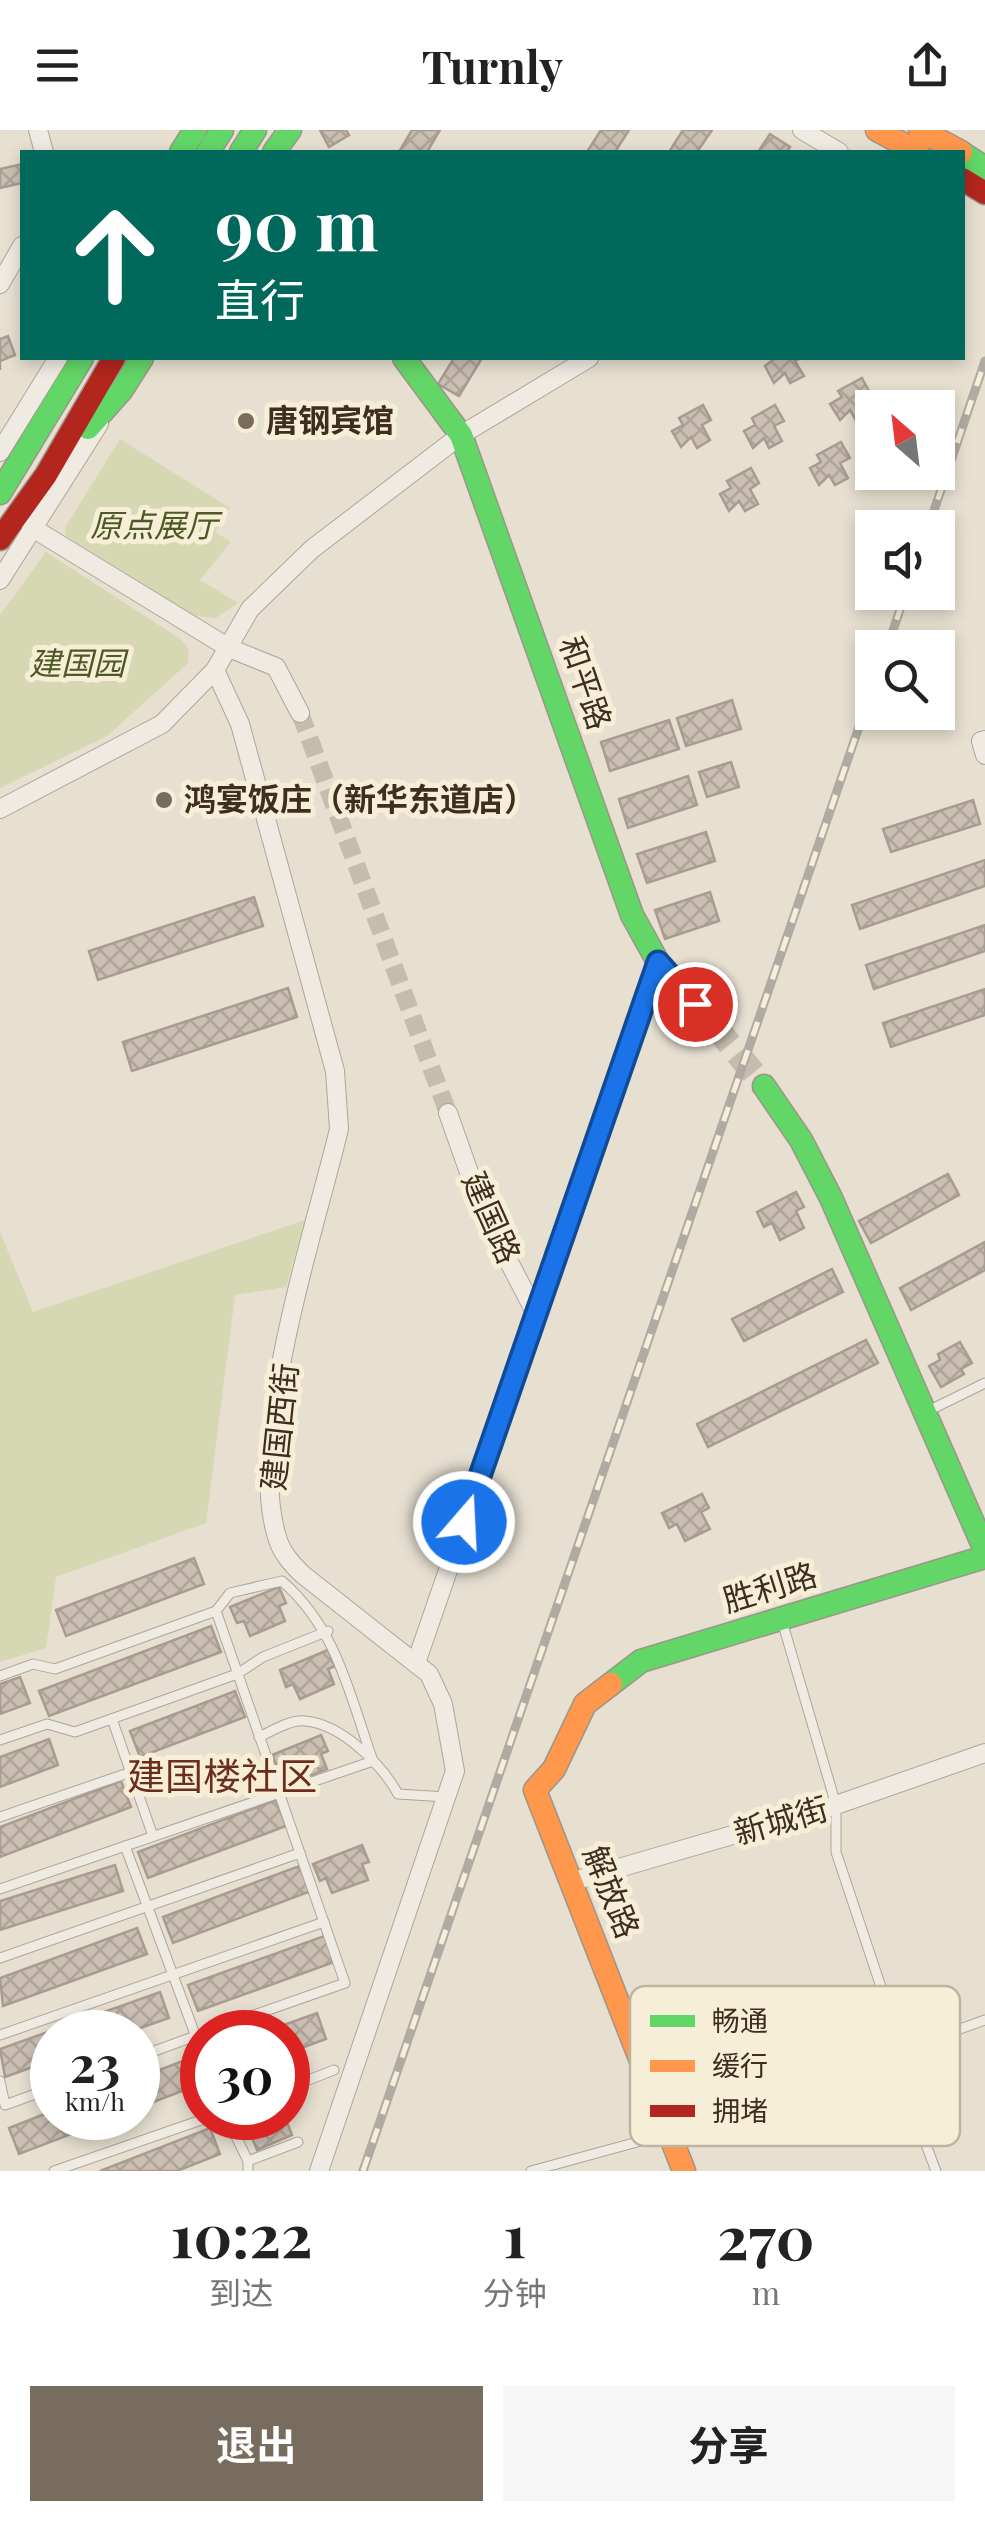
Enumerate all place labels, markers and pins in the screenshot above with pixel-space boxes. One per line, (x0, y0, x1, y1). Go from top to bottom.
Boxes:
place label: 唐钢宾馆 (266, 397, 394, 440)
marker: 唐钢宾馆 (235, 410, 257, 432)
place label: 鸿宴饭庄（新华东道店） (184, 776, 536, 819)
marker: 鸿宴饭庄（新华东道店） (153, 789, 175, 811)
pin (653, 962, 738, 1047)

